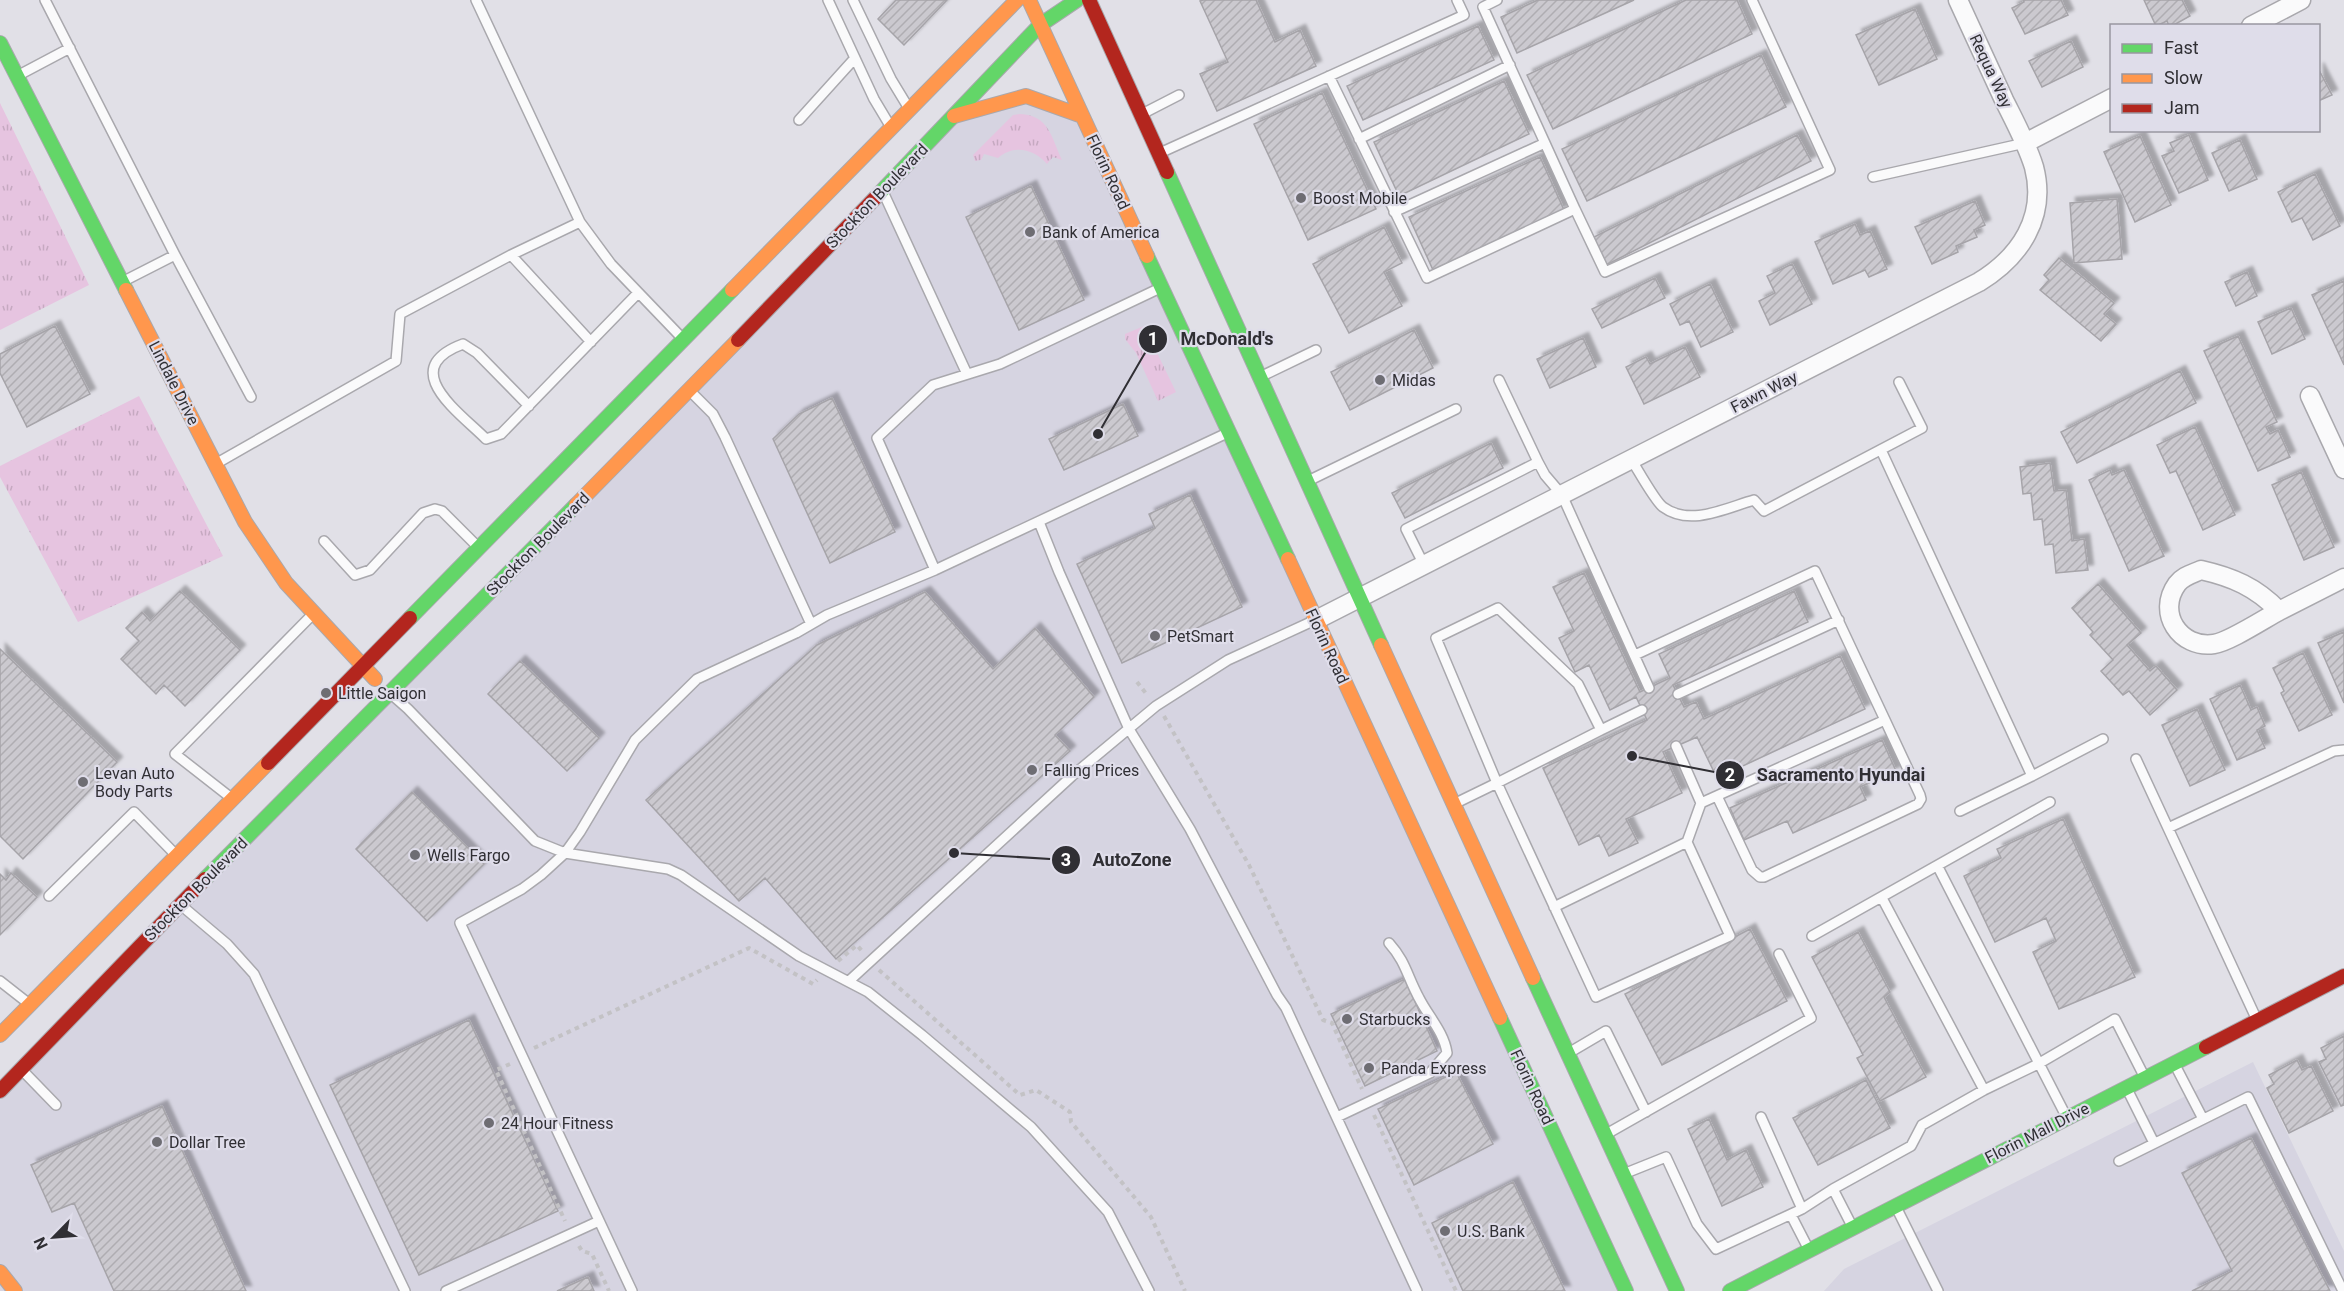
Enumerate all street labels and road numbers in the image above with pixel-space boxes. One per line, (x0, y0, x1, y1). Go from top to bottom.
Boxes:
street label: Requa Way (1966, 31, 2016, 111)
street label: Florin Road (1082, 131, 1134, 213)
street label: Stockton Boulevard (822, 140, 932, 252)
street label: Lindale Drive (145, 338, 203, 428)
street label: Fawn Way (1728, 367, 1801, 417)
street label: Stockton Boulevard (482, 488, 594, 600)
street label: Florin Road (1301, 605, 1353, 687)
street label: Stockton Boulevard (140, 833, 252, 945)
street label: Florin Road (1506, 1046, 1558, 1128)
street label: Florin Mall Drive (1982, 1099, 2092, 1167)

